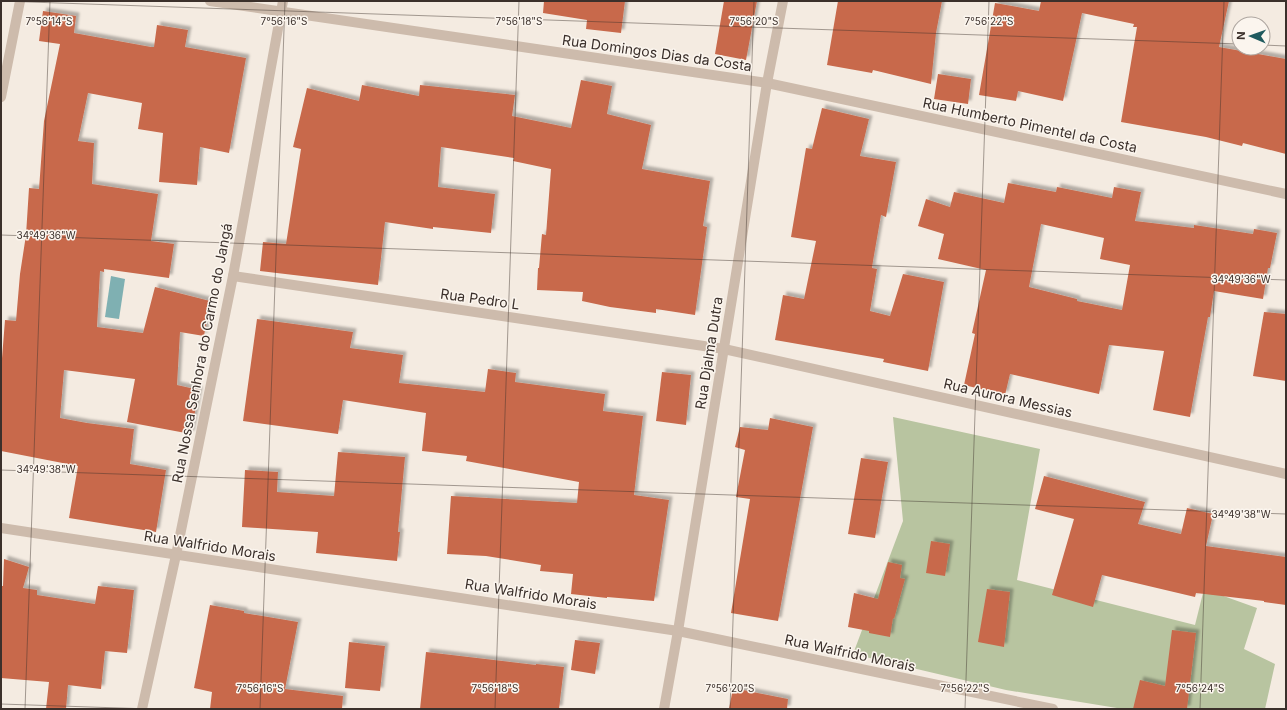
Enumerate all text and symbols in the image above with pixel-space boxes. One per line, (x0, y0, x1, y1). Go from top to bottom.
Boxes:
text: 7°56'14"S (25, 15, 73, 27)
text: 7°56'16"S (261, 15, 307, 27)
text: 7°56'18"S (496, 15, 542, 27)
text: 7°56'20"S (730, 15, 778, 27)
text: 7°56'22"S (965, 15, 1013, 27)
north arrow (1231, 16, 1271, 56)
street label: Rua Domingos Dias da Costa (561, 31, 753, 74)
text: N (1234, 31, 1248, 40)
street label: Rua Humberto Pimentel da Costa (921, 93, 1139, 156)
street label: Rua Nossa Senhora do Carmo do Jangá (168, 222, 235, 484)
text: 34°49'36"W (16, 229, 76, 241)
text: 34°49'36"W (1211, 273, 1271, 285)
street label: Rua Pedro L (439, 285, 521, 312)
street label: Rua Djalma Dutra (691, 295, 726, 411)
street label: Rua Aurora Messias (942, 374, 1074, 421)
text: 34°49'38"W (16, 463, 76, 475)
text: 34°49'38"W (1211, 508, 1271, 520)
street label: Rua Walfrido Morais (143, 527, 277, 564)
street label: Rua Walfrido Morais (464, 575, 598, 612)
street label: Rua Walfrido Morais (783, 630, 917, 675)
text: 7°56'16"S (237, 682, 283, 694)
text: 7°56'18"S (472, 682, 518, 694)
text: 7°56'20"S (706, 682, 754, 694)
text: 7°56'22"S (941, 682, 989, 694)
text: 7°56'24"S (1176, 682, 1224, 694)

